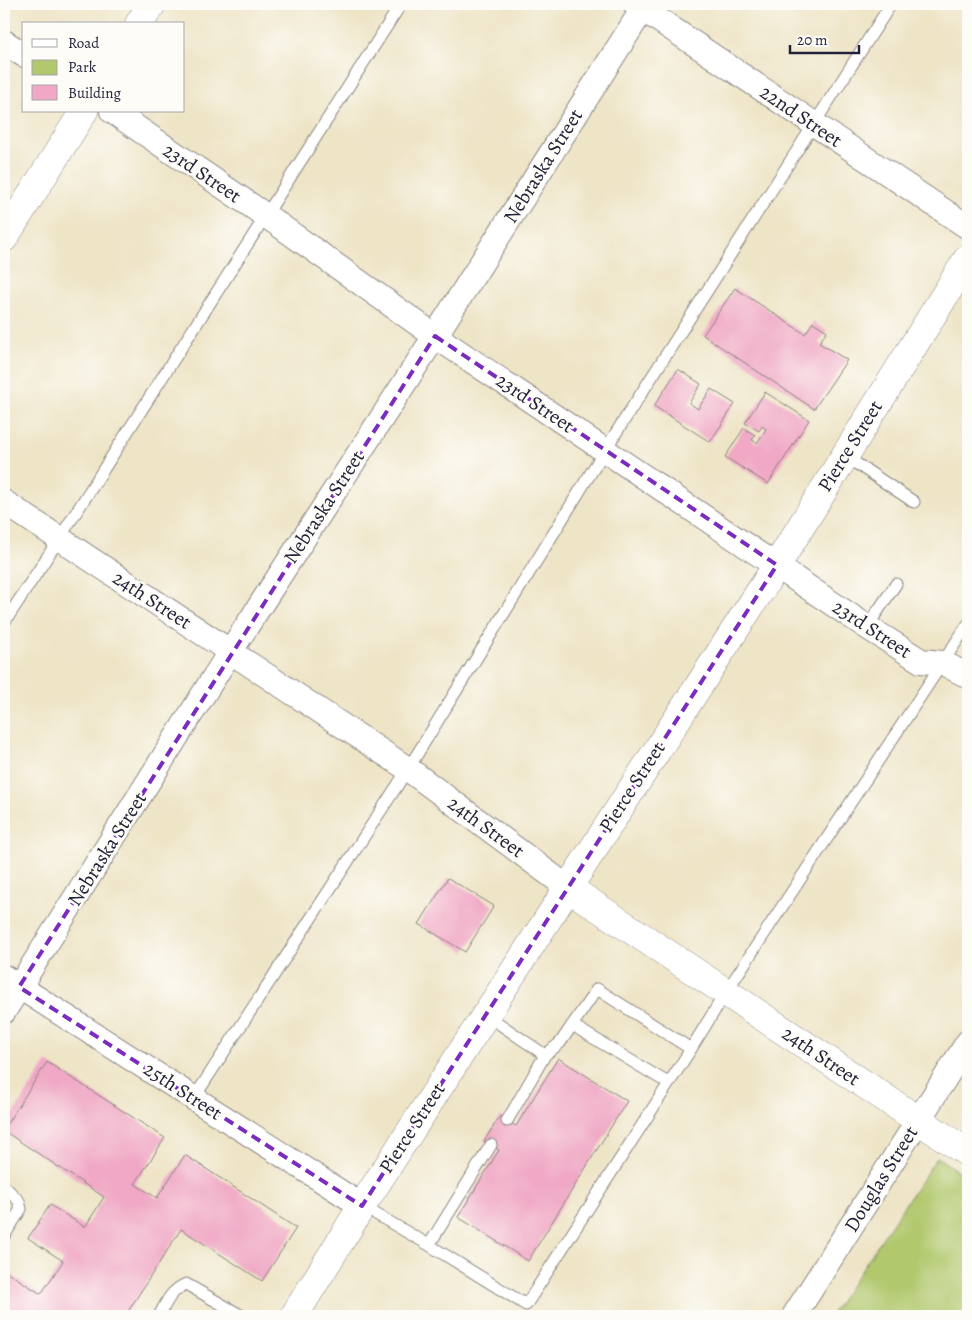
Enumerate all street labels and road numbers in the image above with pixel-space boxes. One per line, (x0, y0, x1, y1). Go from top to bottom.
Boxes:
street label: 22nd Street (755, 79, 848, 154)
street label: Nebraska Street (497, 103, 589, 228)
street label: 23rd Street (157, 137, 247, 209)
street label: 23rd Street (490, 367, 580, 439)
street label: Pierce Street (811, 395, 889, 497)
street label: Nebraska Street (277, 445, 371, 569)
street label: 24th Street (107, 564, 197, 636)
street label: 23rd Street (827, 593, 917, 665)
street label: Pierce Street (593, 736, 672, 838)
street label: Nebraska Street (61, 786, 153, 911)
street label: 24th Street (442, 790, 530, 864)
street label: 24th Street (777, 1020, 866, 1092)
street label: 25th Street (139, 1056, 228, 1127)
street label: Pierce Street (373, 1077, 452, 1179)
street label: Douglas Street (838, 1121, 925, 1237)

